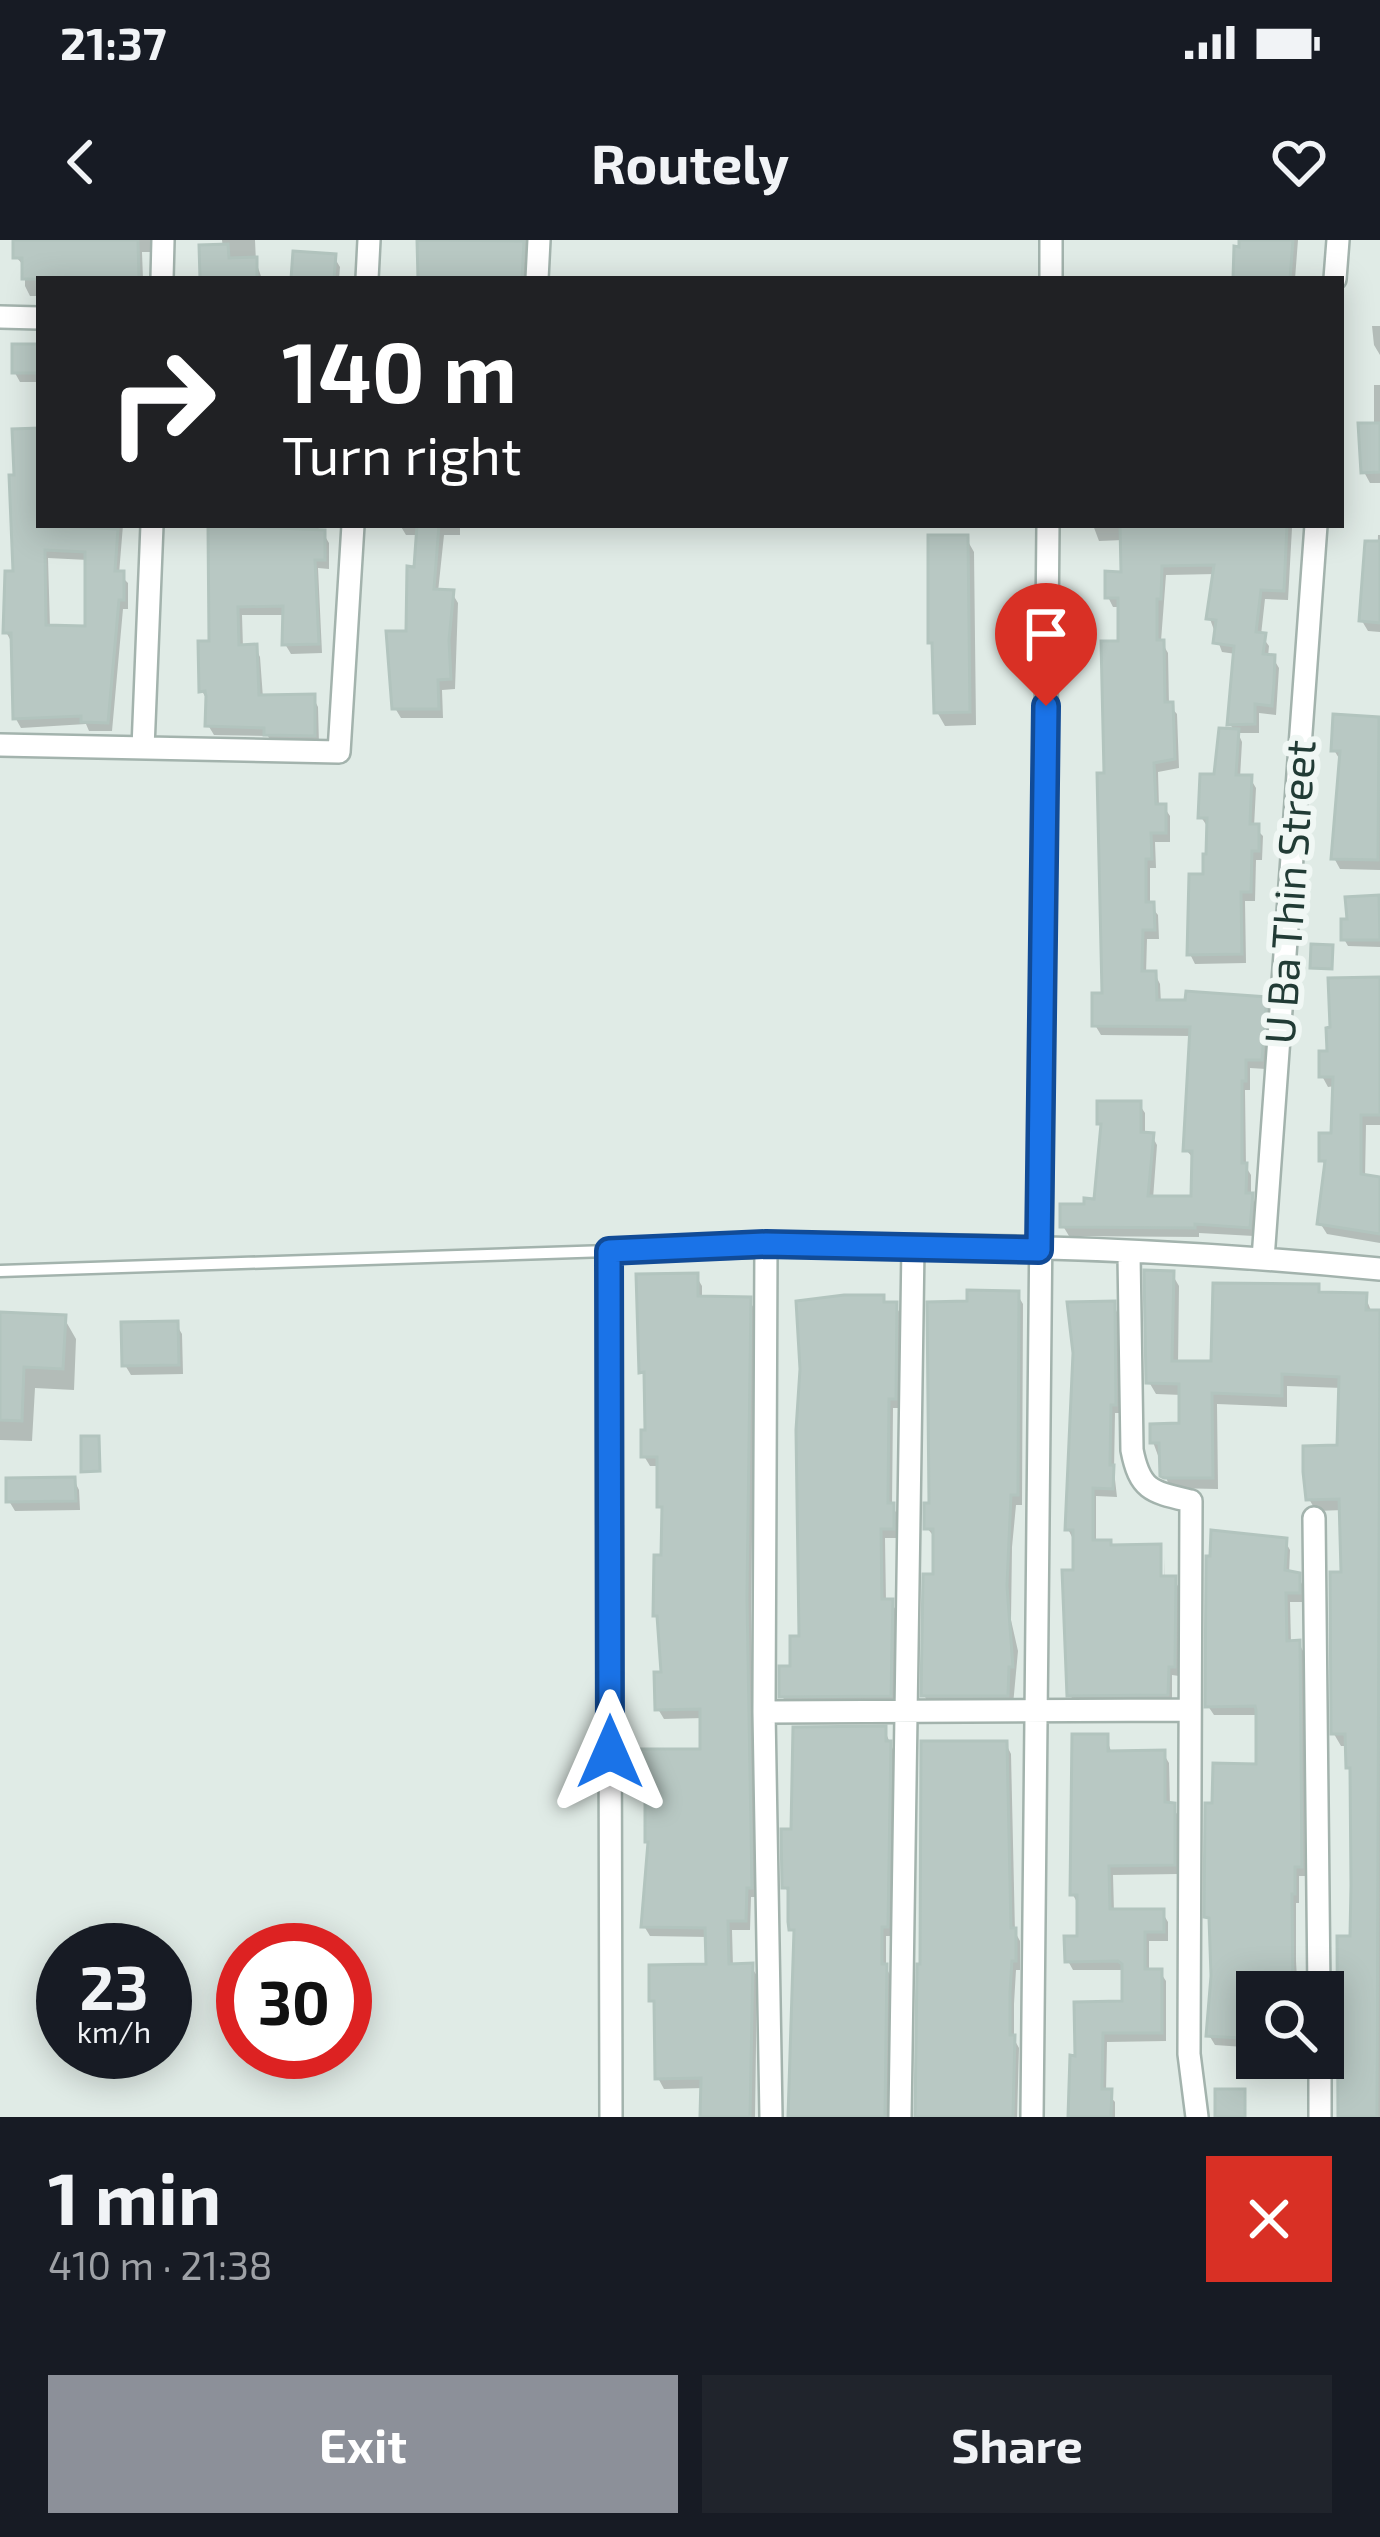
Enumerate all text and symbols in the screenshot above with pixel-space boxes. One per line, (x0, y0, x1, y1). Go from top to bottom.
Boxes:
text: 21:37 (60, 15, 166, 69)
icon: back (48, 129, 114, 195)
icon: heart (1266, 129, 1332, 195)
text: Routely (591, 130, 789, 195)
text: 140 m (282, 319, 517, 420)
icon: right (84, 324, 240, 480)
text: Turn right (282, 421, 522, 486)
pin (995, 583, 1097, 706)
icon: arrive (1013, 601, 1079, 667)
street label: U Ba Thin Street (1252, 738, 1324, 1046)
position arrow (547, 1689, 673, 1815)
speed limit sign: 30 (216, 1923, 372, 2079)
text: 23 (80, 1950, 148, 2022)
map controls (1236, 1971, 1344, 2079)
button: search (1236, 1971, 1344, 2079)
text: km/h (77, 2013, 151, 2049)
text: 1 min (48, 2153, 221, 2239)
button: close (1206, 2156, 1332, 2282)
text: 410 m · 21:38 (48, 2241, 272, 2288)
button: Exit (48, 2375, 678, 2513)
button: Share (702, 2375, 1332, 2513)

